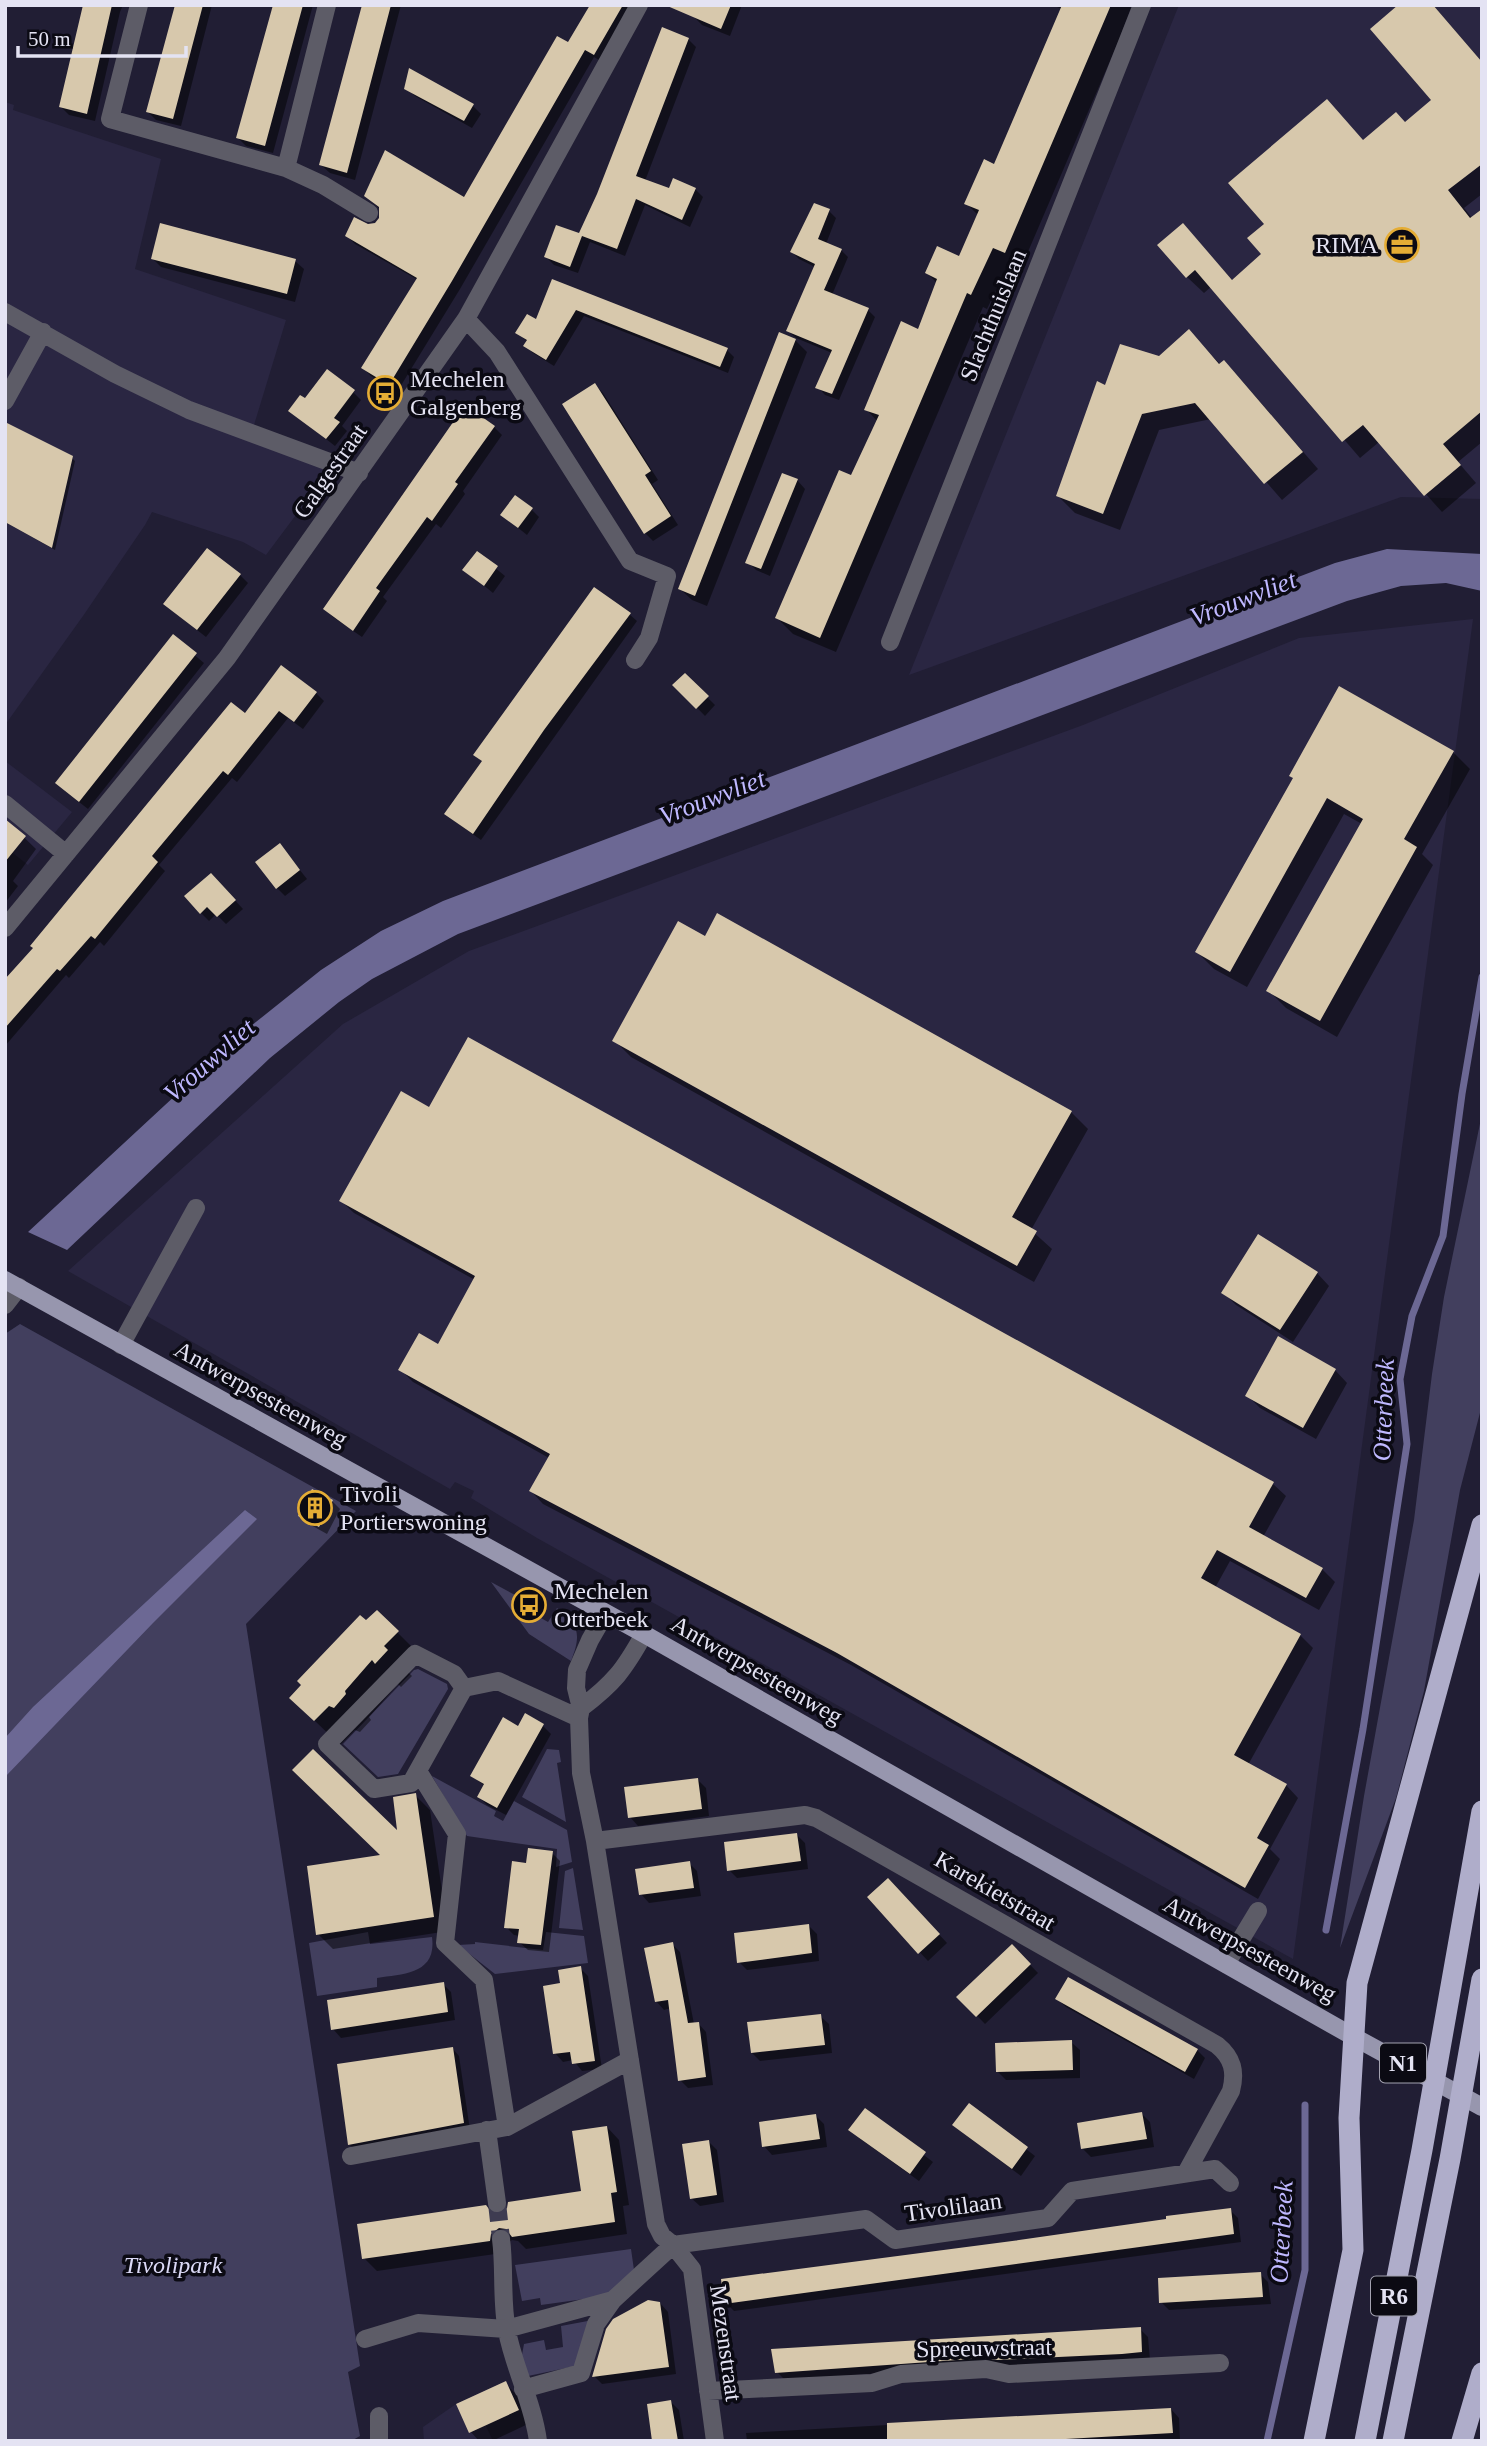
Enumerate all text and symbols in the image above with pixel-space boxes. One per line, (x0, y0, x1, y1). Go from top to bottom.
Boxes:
scale bar (18, 14, 186, 58)
text: 50 m (28, 27, 71, 51)
office icon: RIMA (1383, 226, 1421, 264)
place label: RIMA (1315, 232, 1379, 258)
street label: Slachthuislaan (955, 245, 1031, 385)
place label: Mechelen Galgenberg (410, 366, 522, 420)
bus stop icon: Mechelen Galgenberg (366, 374, 404, 412)
street label: Galgestraat (288, 419, 372, 523)
water label: Vrouwvliet (1186, 565, 1301, 632)
water label: Vrouwvliet (655, 764, 770, 831)
water label: Vrouwvliet (158, 1012, 261, 1108)
street label: Antwerpsesteenweg (170, 1336, 352, 1452)
water label: Otterbeek (1367, 1358, 1400, 1462)
place label: Tivoli Portierswoning (340, 1481, 487, 1535)
building icon: Tivoli Portierswoning (296, 1489, 334, 1527)
place label: Mechelen Otterbeek (554, 1578, 649, 1632)
bus stop icon: Mechelen Otterbeek (510, 1586, 548, 1624)
street label: Antwerpsesteenweg (667, 1610, 847, 1730)
street label: Karekietstraat (930, 1846, 1060, 1936)
street label: Antwerpsesteenweg (1159, 1891, 1341, 2007)
road number: N1 (1380, 2044, 1426, 2082)
water label: Otterbeek (1264, 2180, 1299, 2284)
street label: Tivolilaan (903, 2187, 1003, 2227)
park label: Tivolipark (124, 2252, 223, 2278)
road number: R6 (1371, 2276, 1417, 2316)
street label: Mezenstraat (705, 2283, 747, 2403)
street label: Spreeuwstraat (916, 2334, 1053, 2362)

